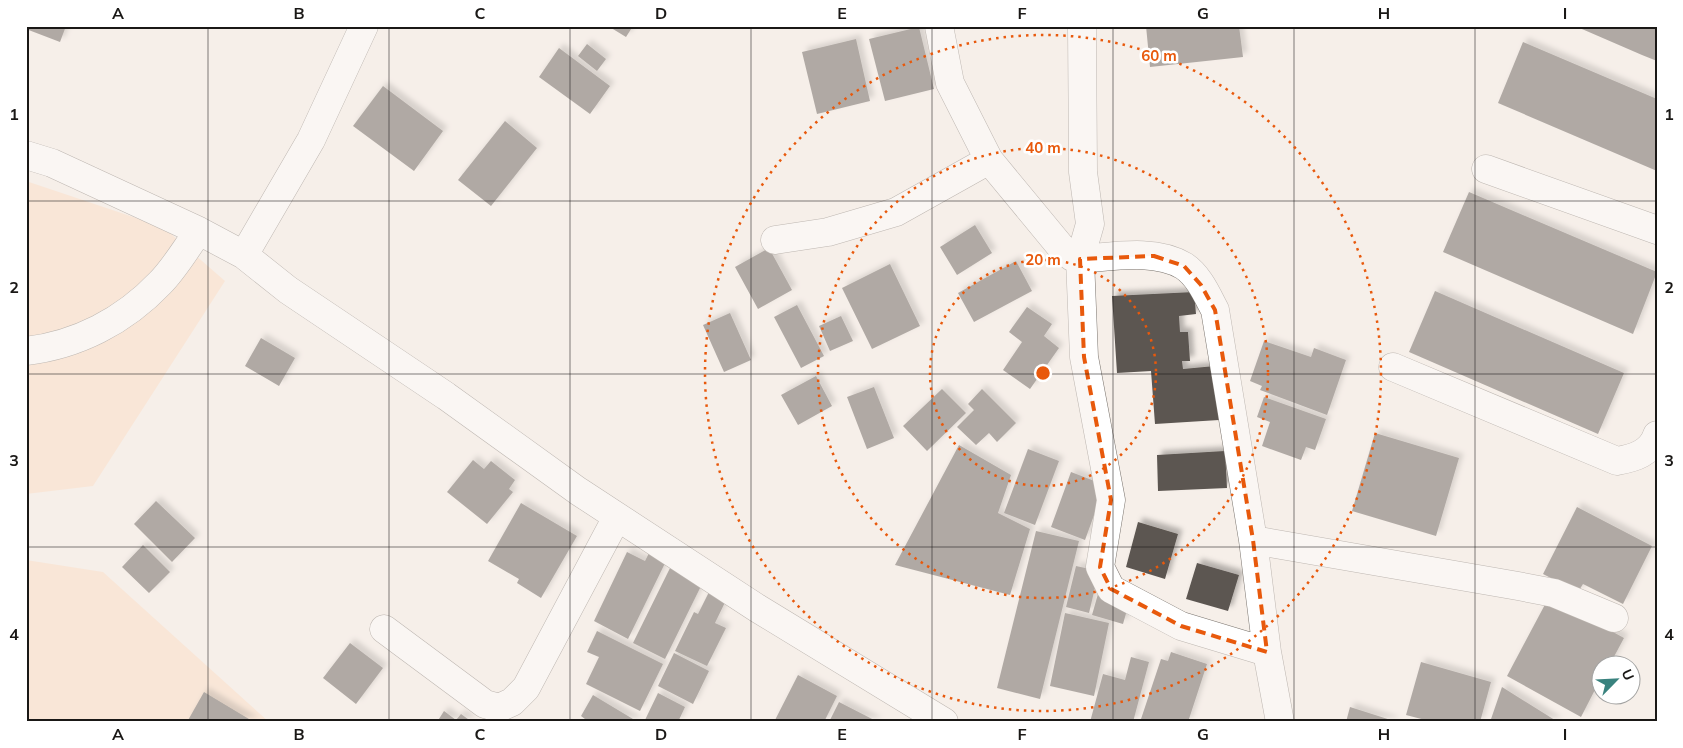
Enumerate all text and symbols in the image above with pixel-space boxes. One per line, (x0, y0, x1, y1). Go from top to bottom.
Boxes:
text: A (112, 3, 124, 23)
text: B (293, 3, 305, 23)
text: C (475, 3, 486, 23)
text: D (655, 3, 667, 23)
text: E (837, 3, 847, 23)
text: F (1017, 3, 1027, 23)
text: G (1197, 3, 1209, 23)
text: H (1378, 3, 1390, 23)
text: I (1563, 3, 1567, 23)
text: 60 m (1141, 46, 1177, 65)
text: 1 (9, 104, 19, 124)
text: 1 (1664, 104, 1674, 124)
text: 40 m (1025, 138, 1061, 157)
text: 20 m (1025, 250, 1061, 269)
text: 2 (9, 277, 19, 297)
text: 2 (1664, 277, 1674, 297)
centre of rings (1034, 364, 1052, 382)
text: 3 (9, 450, 19, 470)
text: 3 (1664, 450, 1674, 470)
text: 4 (9, 624, 19, 644)
text: 4 (1664, 624, 1674, 644)
north arrow (1590, 656, 1640, 706)
text: U (1618, 666, 1638, 683)
text: A (112, 724, 124, 744)
text: B (293, 724, 305, 744)
text: C (475, 724, 486, 744)
text: D (655, 724, 667, 744)
text: E (837, 724, 847, 744)
text: F (1017, 724, 1027, 744)
text: G (1197, 724, 1209, 744)
text: H (1378, 724, 1390, 744)
text: I (1563, 724, 1567, 744)

